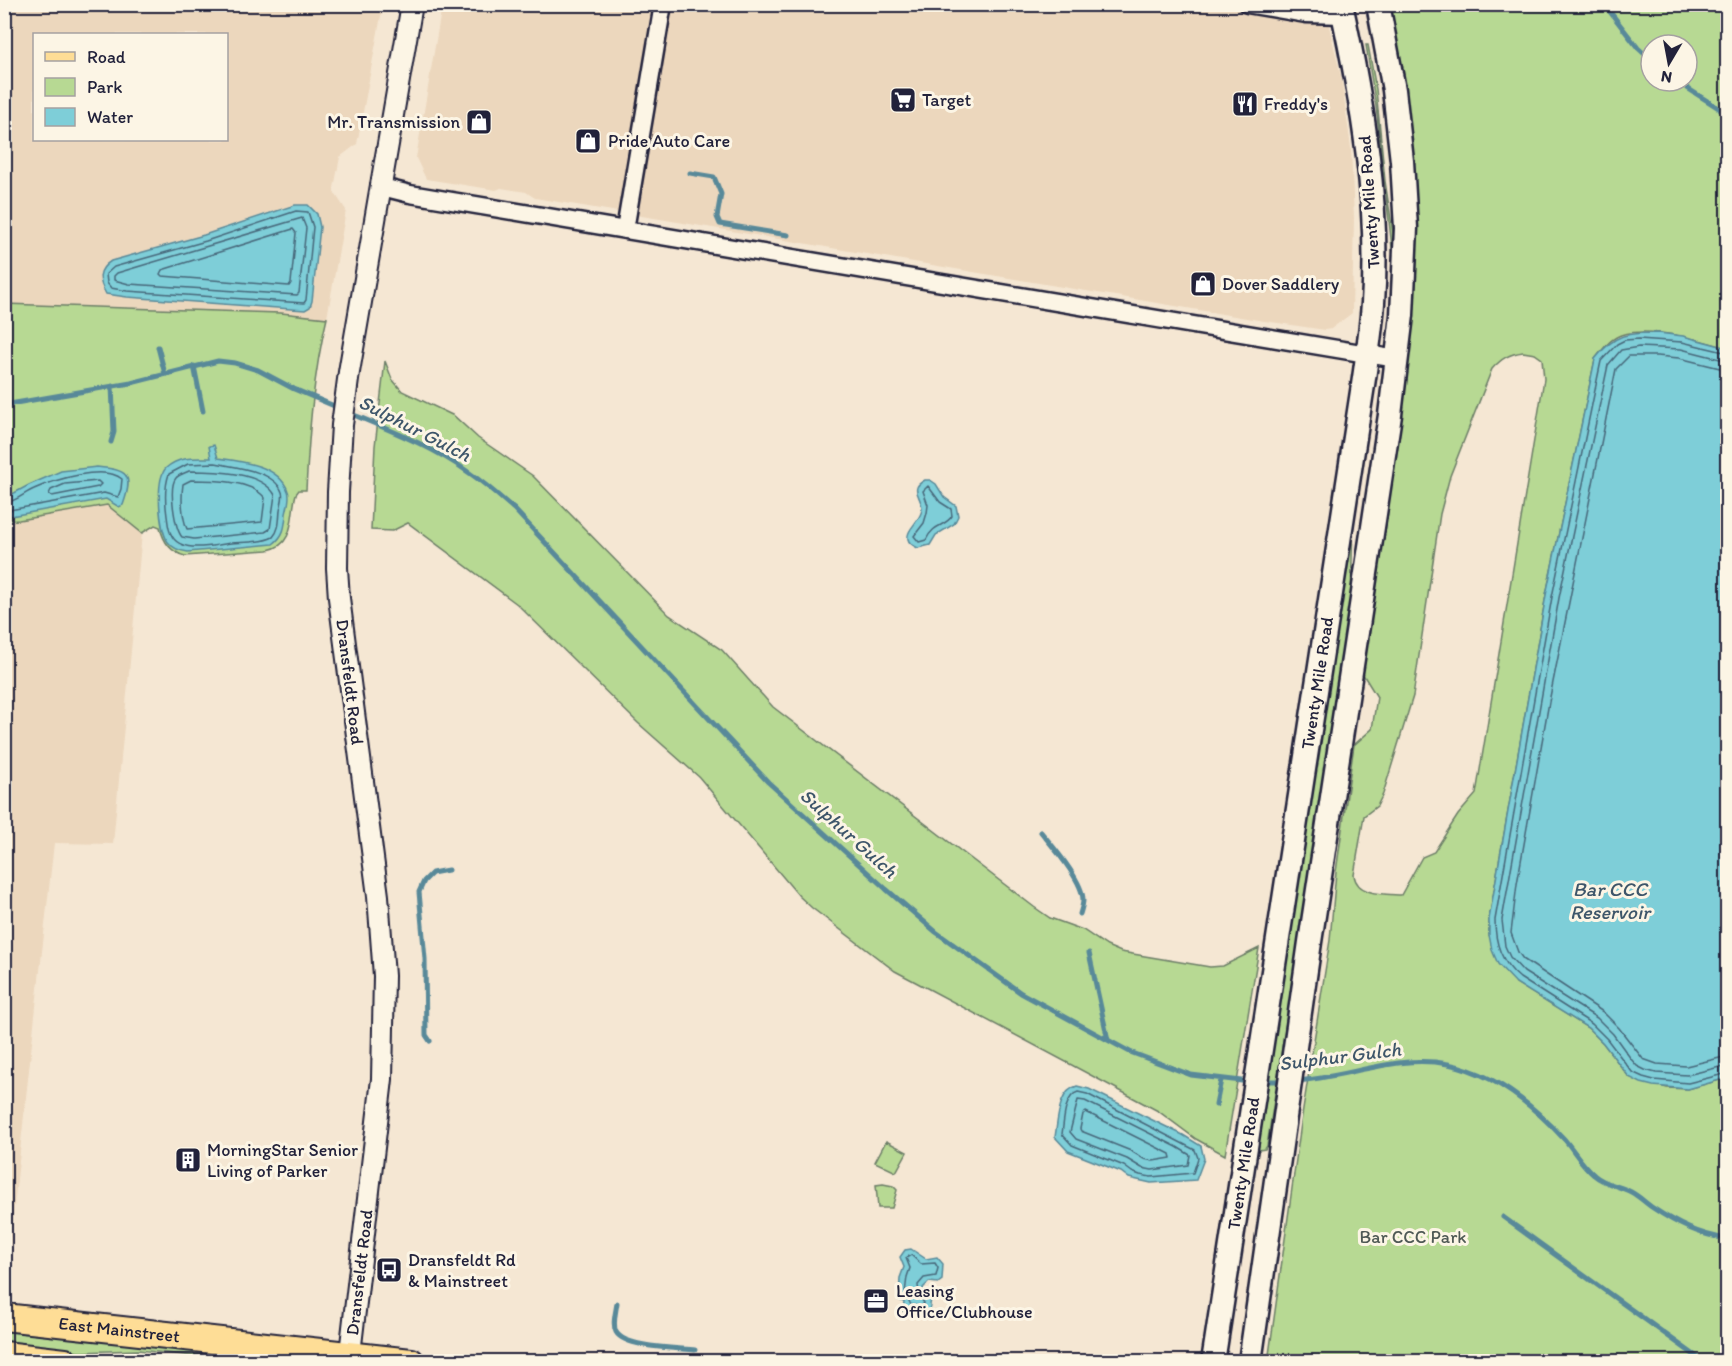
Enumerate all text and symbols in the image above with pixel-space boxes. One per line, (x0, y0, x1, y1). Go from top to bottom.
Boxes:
legend (33, 33, 228, 141)
north arrow (1639, 33, 1699, 93)
text: Road (87, 46, 126, 68)
text: N (1660, 67, 1673, 88)
text: Park (87, 76, 122, 98)
supermarket icon: Target (888, 85, 918, 115)
place label: Target (922, 89, 972, 111)
restaurant icon: Freddy's (1230, 89, 1260, 119)
place label: Freddy's (1264, 93, 1328, 115)
text: Water (87, 106, 133, 128)
shop icon: Mr. Transmission (464, 107, 494, 137)
place label: Mr. Transmission (327, 111, 460, 133)
shop icon: Pride Auto Care (573, 126, 603, 156)
place label: Pride Auto Care (608, 130, 730, 152)
street label: Twenty Mile Road (1353, 134, 1385, 269)
shop icon: Dover Saddlery (1188, 269, 1218, 299)
place label: Dover Saddlery (1222, 273, 1340, 295)
water label: Sulphur Gulch (355, 389, 475, 467)
street label: Twenty Mile Road (1296, 615, 1338, 751)
street label: Dransfeldt Road (331, 618, 369, 746)
water label: Sulphur Gulch (795, 783, 903, 883)
water label: Bar CCC Reservoir (1570, 877, 1652, 924)
water label: Sulphur Gulch (1278, 1037, 1403, 1075)
street label: Twenty Mile Road (1222, 1095, 1265, 1231)
place label: MorningStar Senior Living of Parker (207, 1139, 358, 1182)
building icon: MorningStar Senior Living of Parker (173, 1145, 203, 1175)
street label: Dransfeldt Road (341, 1208, 378, 1337)
park label: Bar CCC Park (1360, 1226, 1466, 1248)
place label: Dransfeldt Rd & Mainstreet (408, 1249, 516, 1292)
bus stop icon: Dransfeldt Rd & Mainstreet (374, 1255, 404, 1285)
place label: Leasing Office/Clubhouse (896, 1280, 1033, 1323)
office icon: Leasing Office/Clubhouse (861, 1286, 891, 1316)
street label: East Mainstreet (58, 1312, 181, 1347)

